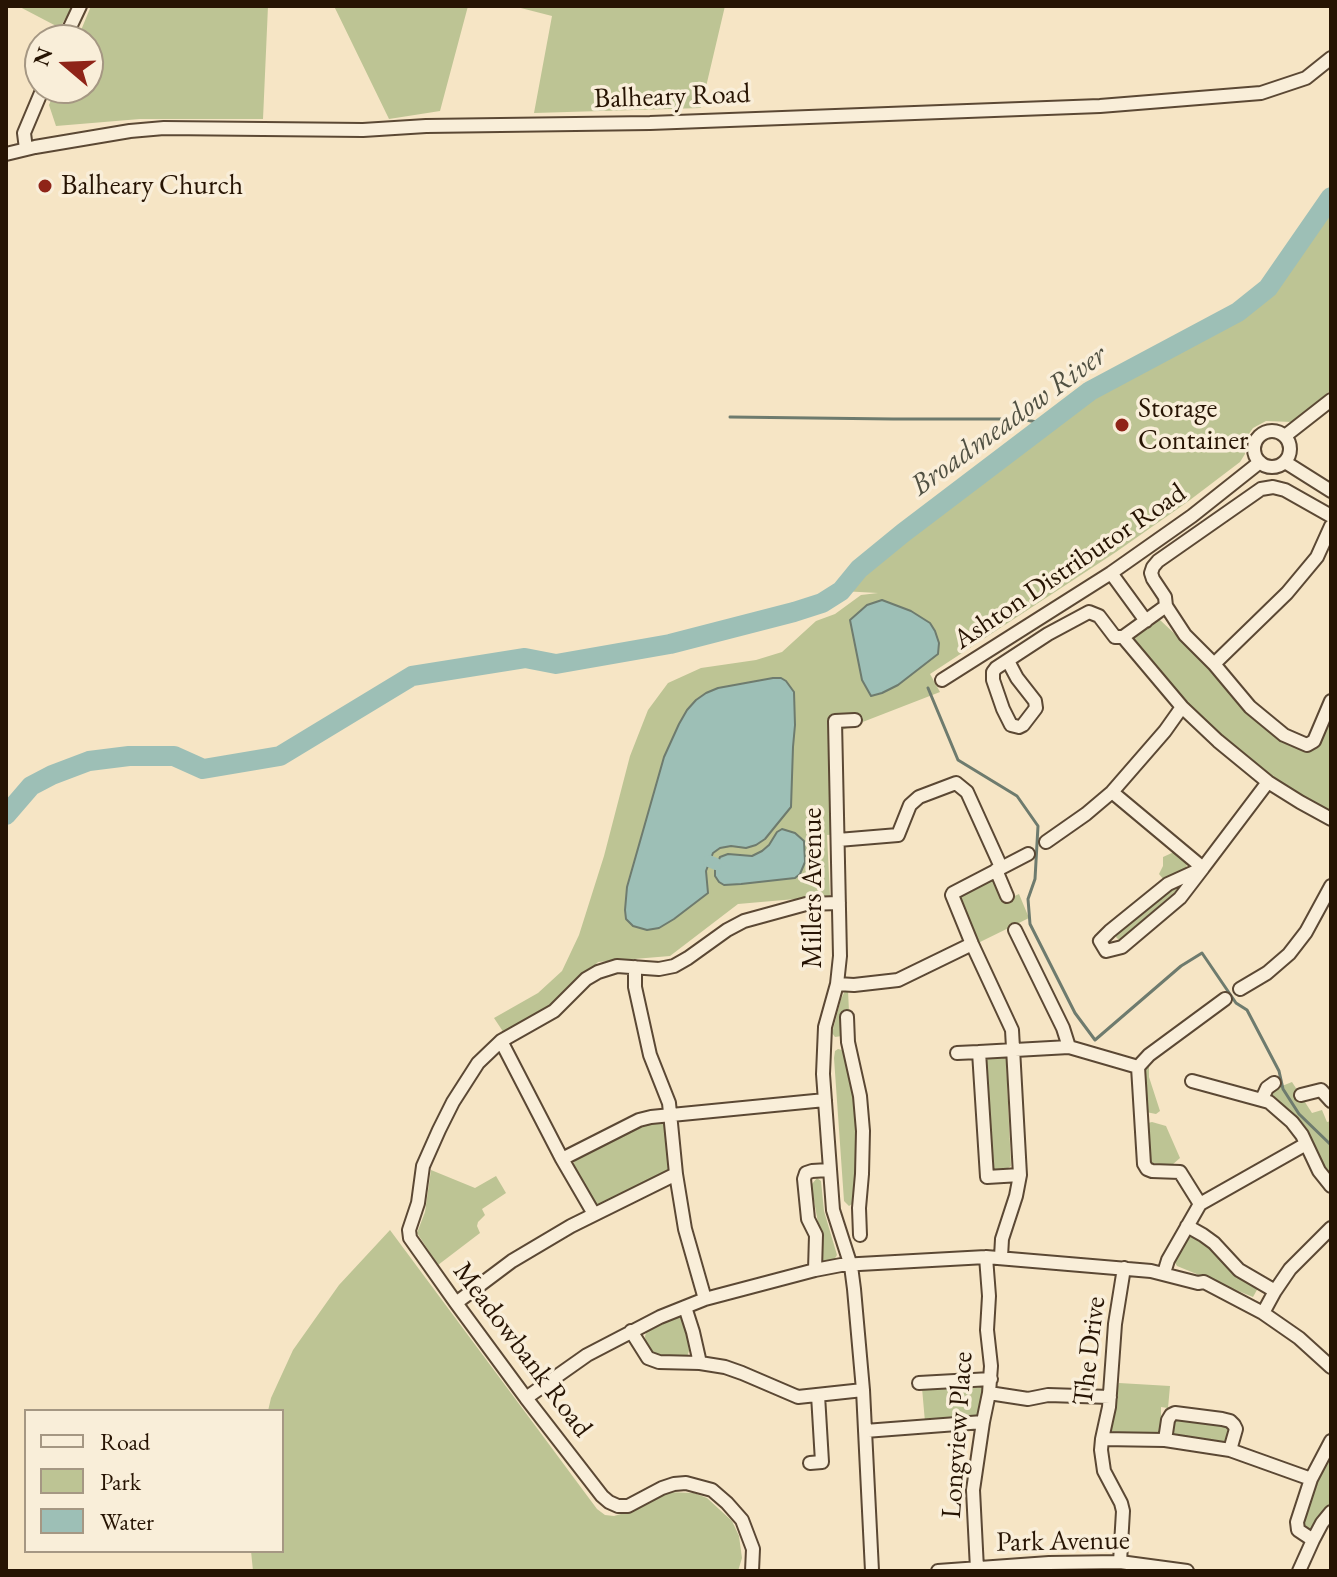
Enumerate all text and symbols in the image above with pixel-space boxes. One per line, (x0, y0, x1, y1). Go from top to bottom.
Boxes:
north arrow (24, 24, 104, 104)
text: N (26, 44, 59, 70)
street label: Balheary Road (593, 77, 751, 117)
place label: Balheary Church (61, 169, 243, 203)
marker: Balheary Church (36, 177, 54, 195)
water label: Broadmeadow River (904, 338, 1114, 504)
place label: Storage Container (1138, 392, 1248, 458)
marker: Storage Container (1113, 416, 1131, 434)
street label: Ashton Distributor Road (947, 477, 1193, 657)
street label: Millers Avenue (796, 808, 830, 968)
street label: Meadowbank Road (445, 1256, 599, 1444)
street label: The Drive (1067, 1295, 1113, 1407)
street label: Longview Place (935, 1350, 981, 1520)
legend (24, 1409, 284, 1553)
text: Road (100, 1426, 150, 1457)
text: Park (100, 1466, 141, 1497)
text: Water (100, 1506, 154, 1537)
street label: Park Avenue (996, 1524, 1130, 1560)

